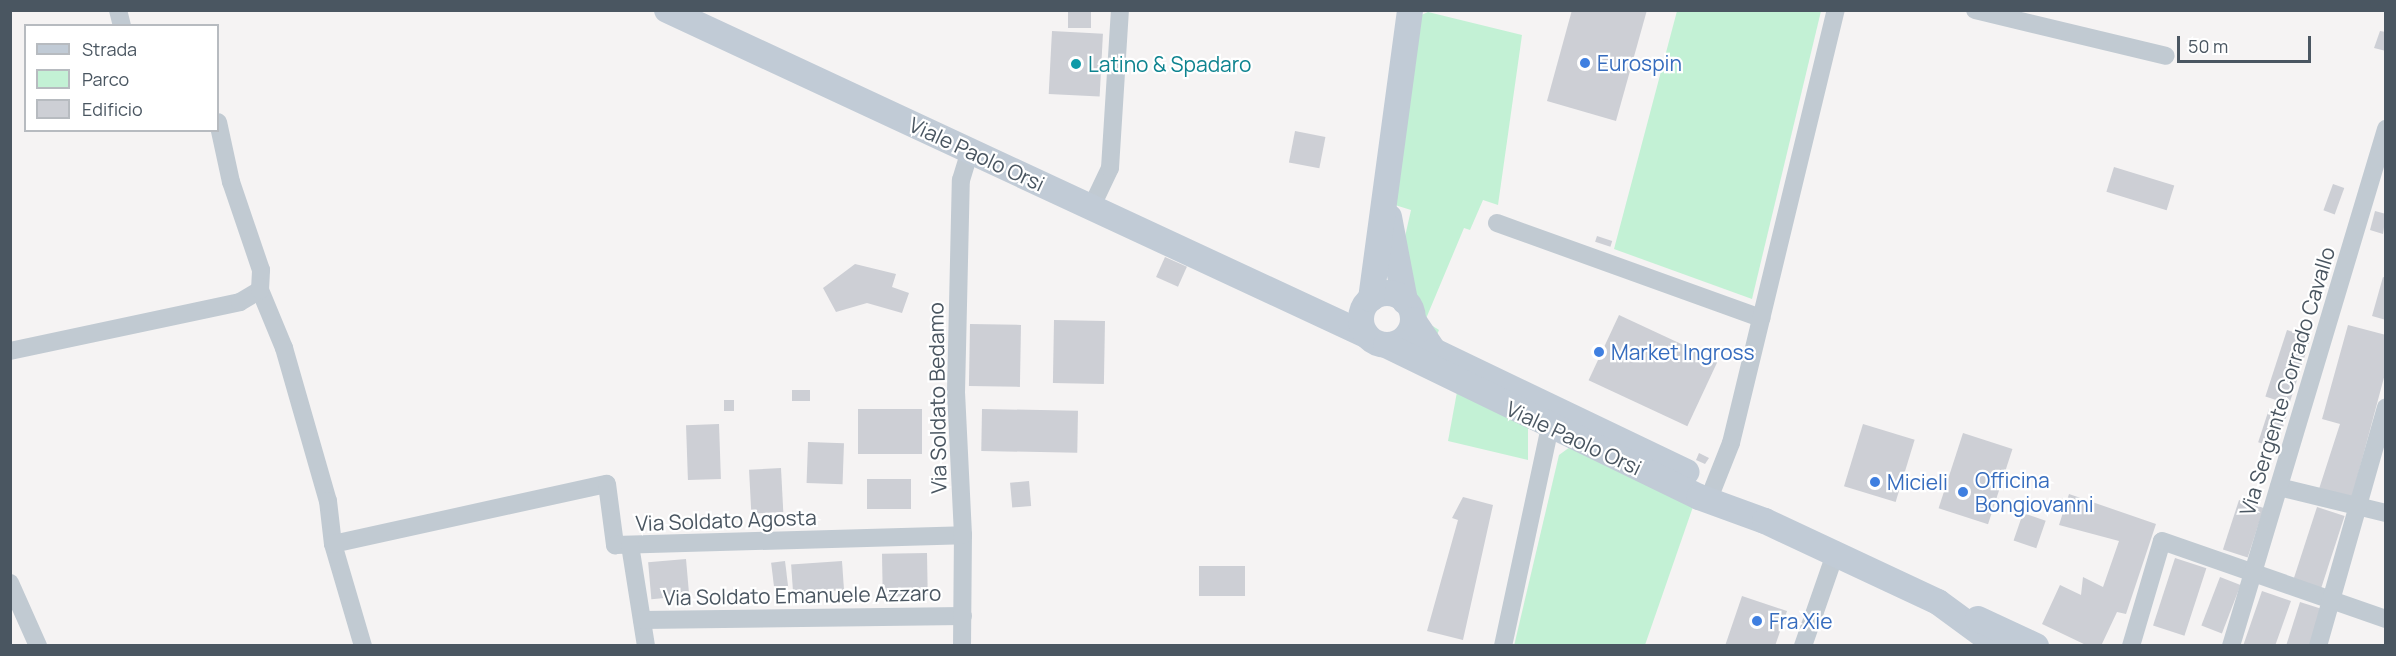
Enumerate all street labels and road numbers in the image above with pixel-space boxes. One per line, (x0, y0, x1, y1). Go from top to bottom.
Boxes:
street label: Viale Paolo Orsi (905, 112, 1049, 196)
street label: Via Sergente Corrado Cavallo (2234, 244, 2340, 518)
street label: Via Soldato Bedamo (923, 302, 951, 494)
street label: Viale Paolo Orsi (1502, 396, 1646, 480)
street label: Via Soldato Agosta (635, 504, 817, 536)
street label: Via Soldato Emanuele Azzaro (663, 580, 941, 610)

